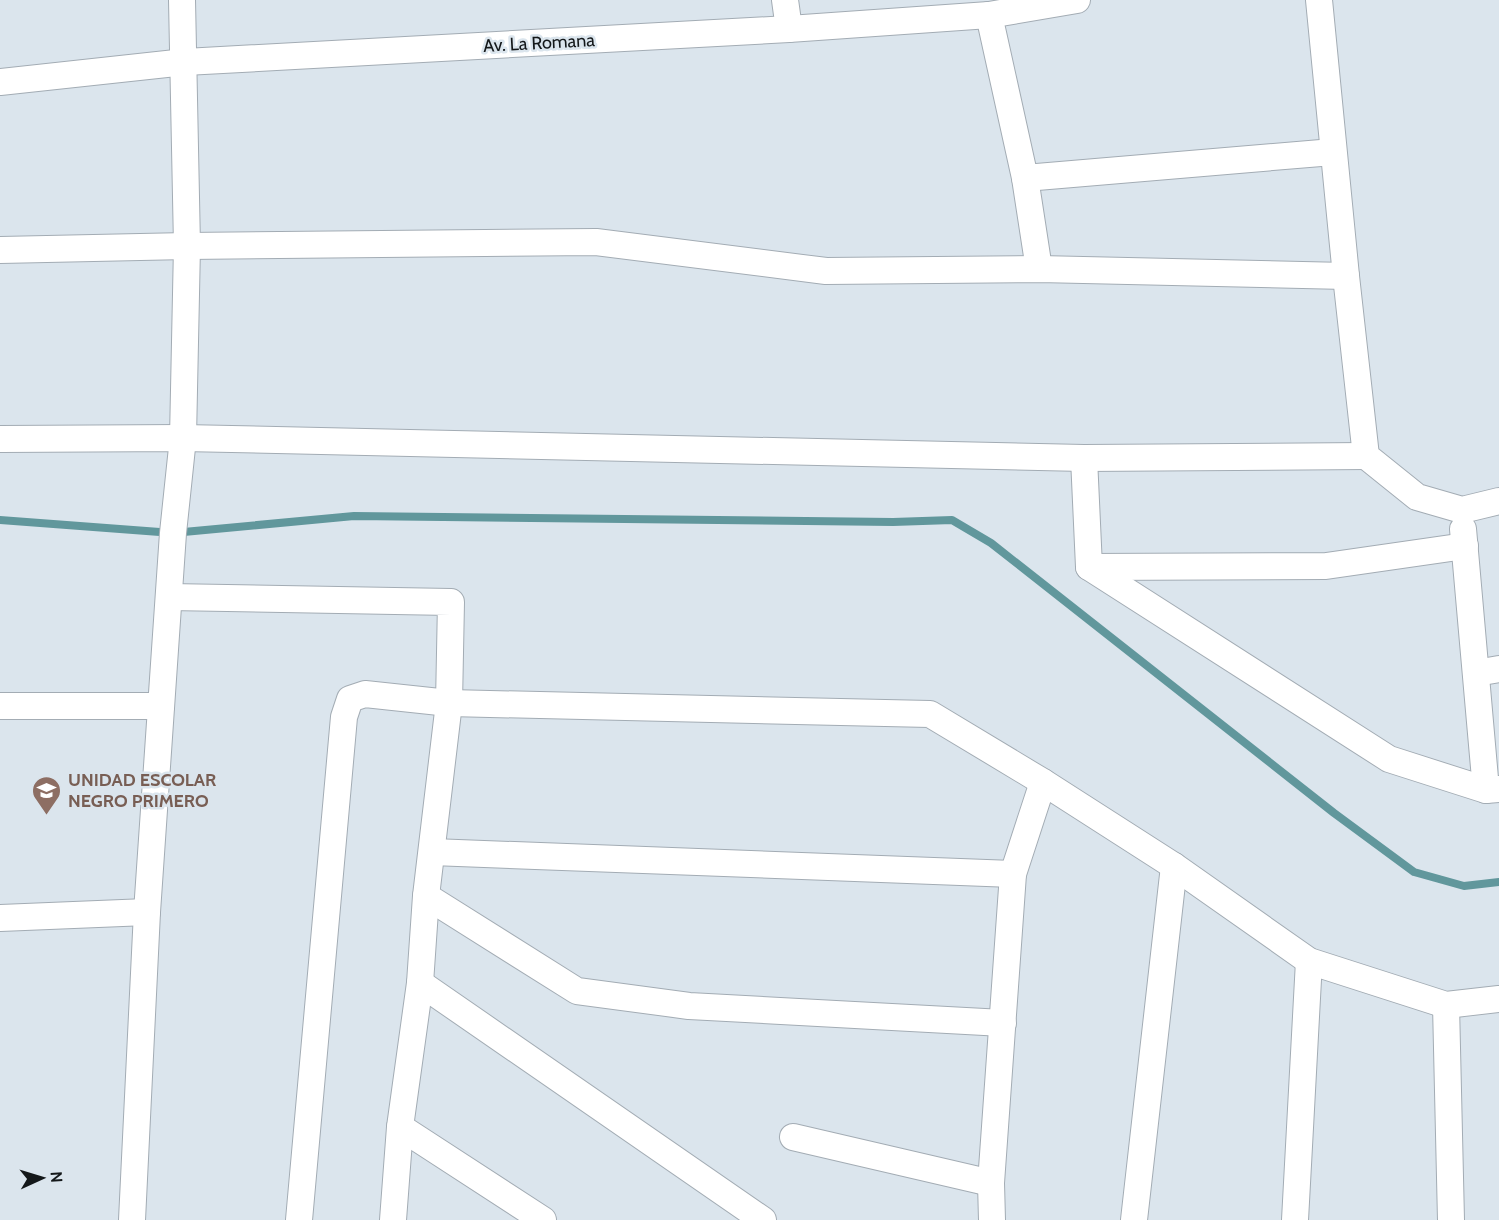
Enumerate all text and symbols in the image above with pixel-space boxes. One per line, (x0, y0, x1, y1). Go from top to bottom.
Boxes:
street label: Av. La Romana (483, 29, 596, 57)
place label: UNIDAD ESCOLAR NEGRO PRIMERO (68, 769, 217, 812)
school or university icon: UNIDAD ESCOLAR NEGRO PRIMERO (31, 774, 63, 816)
north arrow (12, 1148, 72, 1208)
text: N (47, 1171, 66, 1183)

